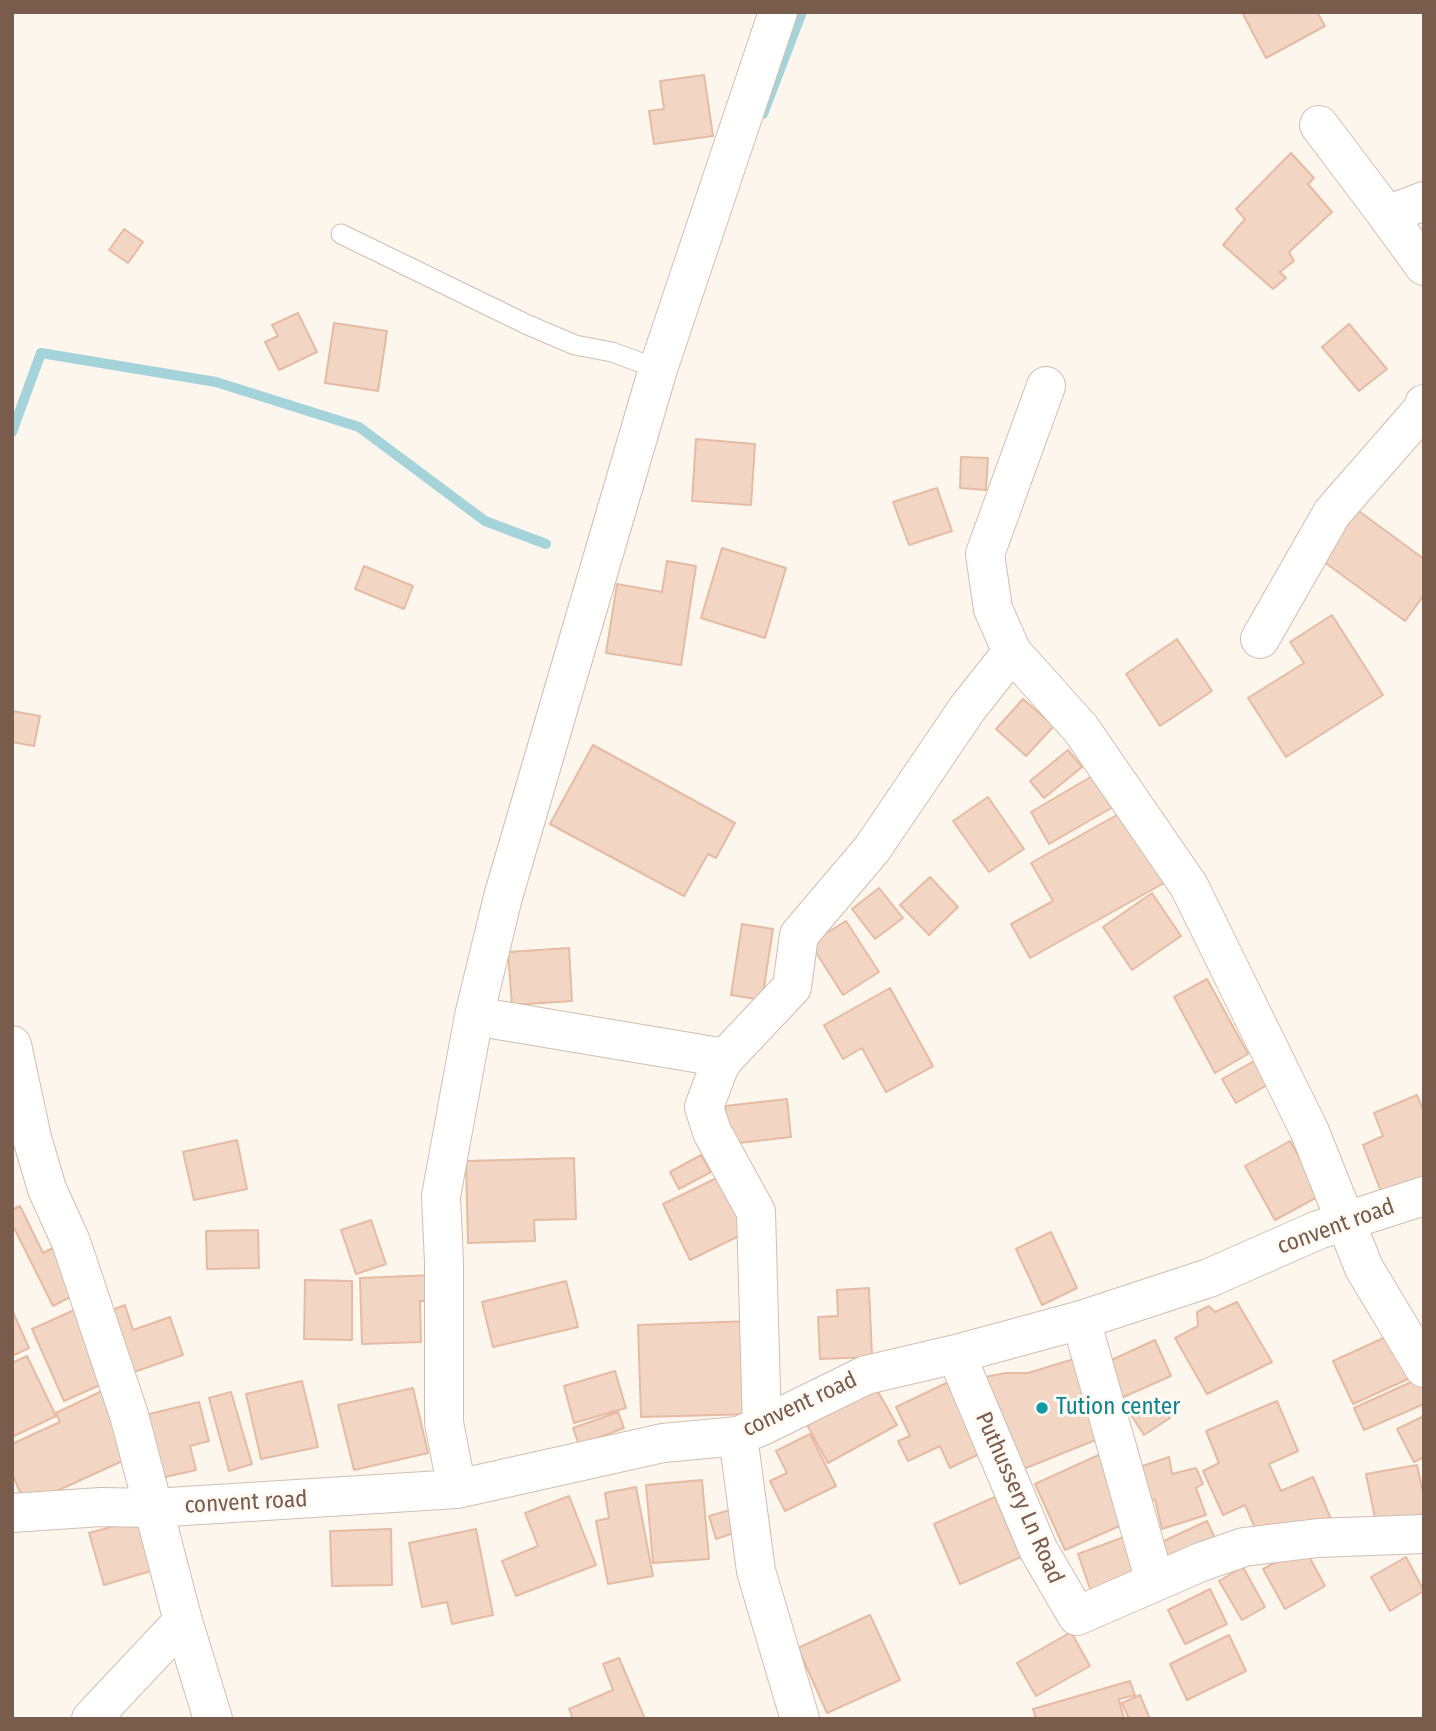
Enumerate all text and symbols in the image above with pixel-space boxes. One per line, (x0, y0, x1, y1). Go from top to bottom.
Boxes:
street label: convent road (1274, 1193, 1398, 1261)
street label: convent road (738, 1367, 862, 1443)
place label: Tution center (1056, 1394, 1180, 1422)
marker: Tution center (1034, 1400, 1050, 1416)
street label: Puthussery Ln Road (969, 1408, 1069, 1588)
street label: convent road (184, 1486, 308, 1520)

